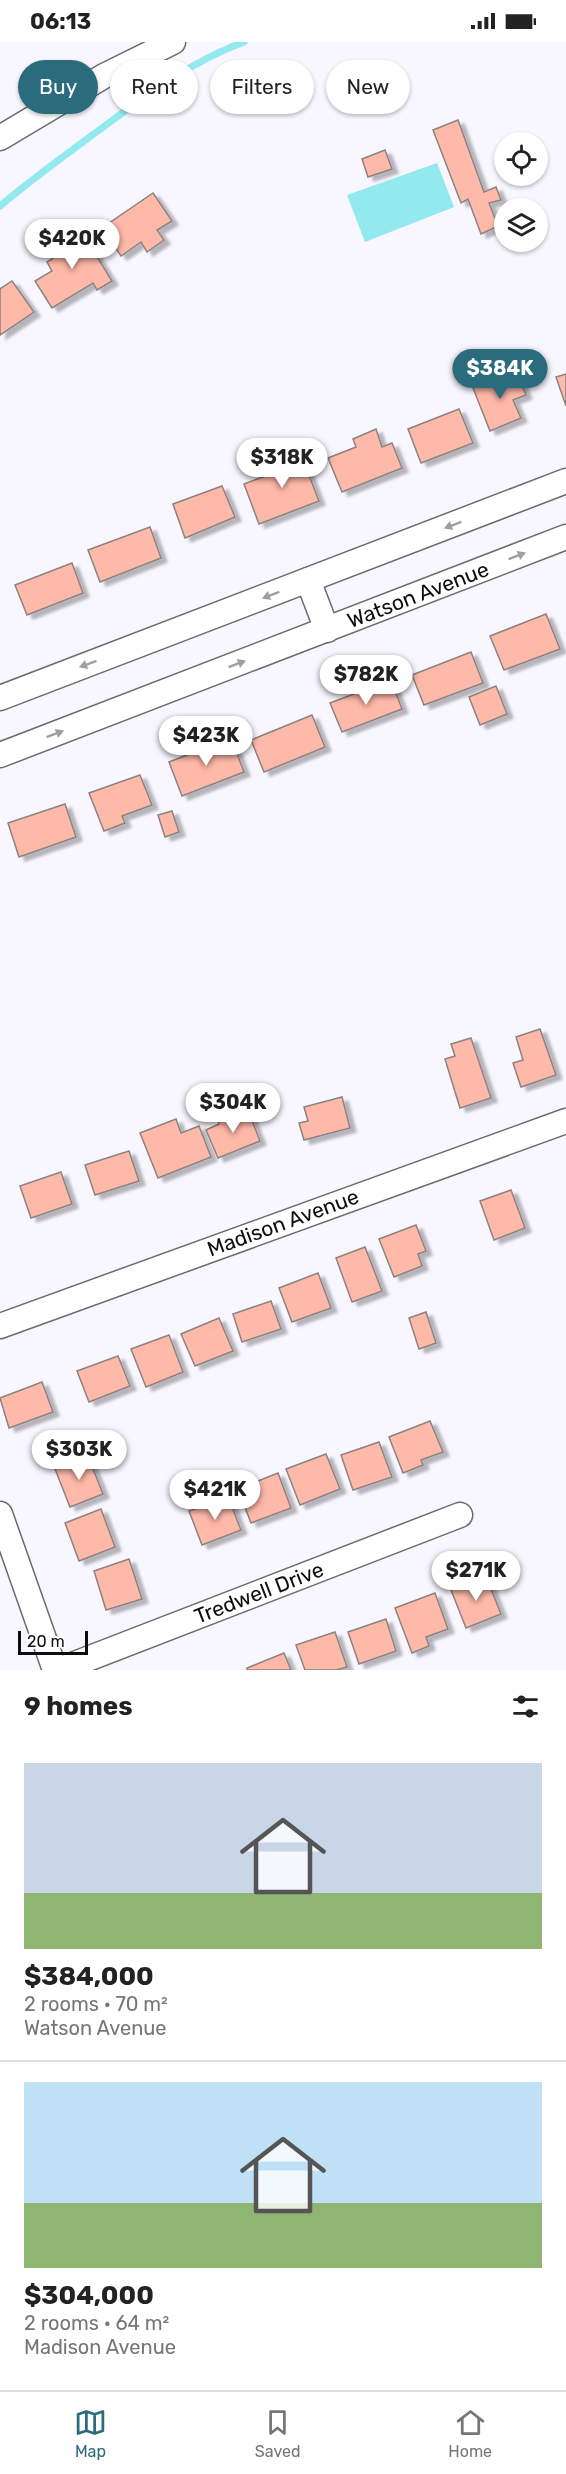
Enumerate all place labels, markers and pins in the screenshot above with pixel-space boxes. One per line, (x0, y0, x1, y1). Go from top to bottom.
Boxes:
pin: $420K (30, 219, 114, 270)
pin: $384K (458, 349, 542, 400)
pin: $318K (240, 438, 324, 489)
pin: $782K (324, 655, 408, 706)
pin: $423K (164, 716, 248, 767)
pin: $304K (191, 1083, 275, 1134)
pin: $303K (37, 1430, 121, 1481)
pin: $421K (173, 1470, 257, 1521)
pin: $271K (434, 1551, 518, 1602)

